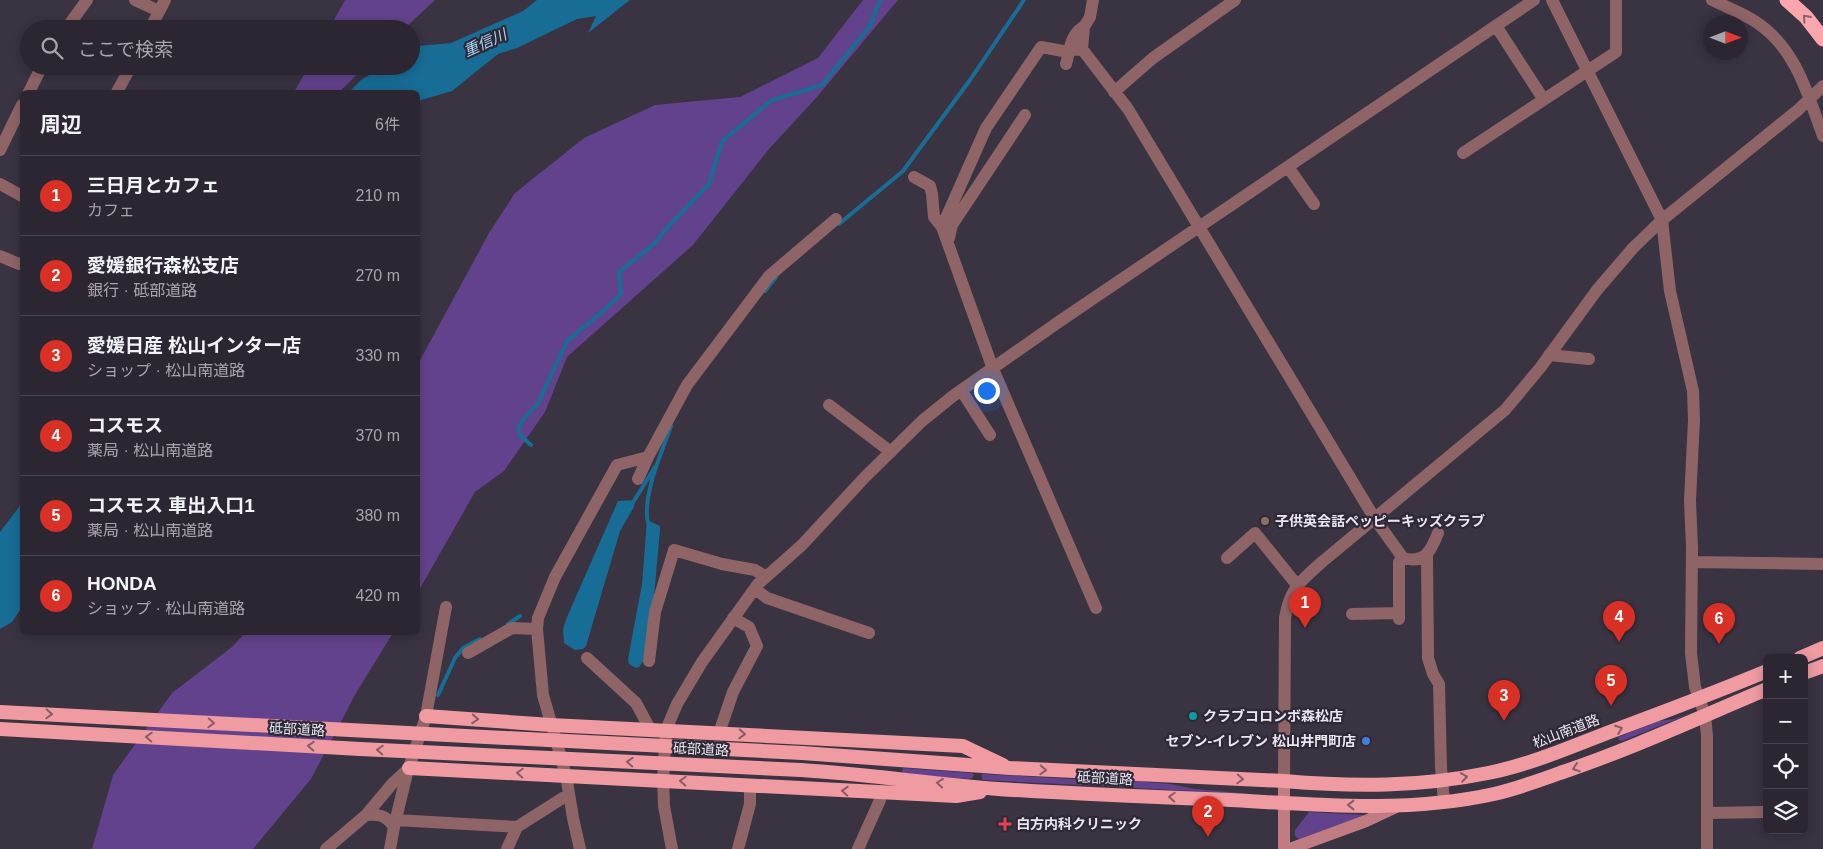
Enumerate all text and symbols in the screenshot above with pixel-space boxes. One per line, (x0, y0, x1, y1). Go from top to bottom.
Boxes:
north arrow (1703, 15, 1748, 60)
one-way arrow (1803, 15, 1812, 24)
search box (20, 20, 420, 75)
water label: 重信川 (461, 25, 511, 59)
icon: search (38, 34, 66, 62)
text: ここで検索 (78, 39, 173, 60)
text: 周辺 (40, 113, 82, 136)
text: 6件 (375, 116, 400, 133)
text: 三日月とカフェ (87, 175, 220, 196)
text: 1 (52, 187, 60, 204)
text: 210 m (356, 187, 400, 204)
text: カフェ (87, 202, 135, 219)
text: 愛媛銀行森松支店 (87, 255, 239, 276)
text: 2 (52, 267, 60, 284)
text: 270 m (356, 267, 400, 284)
text: 銀行 · 砥部道路 (87, 282, 197, 299)
text: 愛媛日産 松山インター店 (87, 335, 301, 356)
text: 3 (52, 347, 60, 364)
text: 330 m (356, 347, 400, 364)
text: ショップ · 松山南道路 (87, 362, 245, 379)
your location (974, 378, 1000, 404)
text: コスモス (87, 415, 163, 436)
text: 4 (52, 427, 60, 444)
text: 370 m (356, 427, 400, 444)
text: 薬局 · 松山南道路 (87, 442, 213, 459)
text: コスモス 車出入口1 (87, 495, 255, 516)
text: 5 (52, 507, 60, 524)
text: 380 m (356, 507, 400, 524)
place label: 子供英会話ペッピーキッズクラブ (1275, 513, 1485, 529)
marker: 子供英会話ペッピーキッズクラブ (1259, 515, 1271, 527)
text: 薬局 · 松山南道路 (87, 522, 213, 539)
text: HONDA (87, 573, 157, 594)
text: 6 (52, 587, 60, 604)
text: 420 m (356, 587, 400, 604)
pin: 1 (1289, 587, 1321, 628)
text: ショップ · 松山南道路 (87, 600, 245, 617)
pin: 4 (1603, 601, 1635, 642)
pin: 6 (1703, 603, 1735, 644)
map controls (1763, 654, 1808, 834)
button: + (1763, 654, 1808, 699)
pin: 5 (1595, 665, 1627, 706)
pin: 3 (1488, 680, 1520, 721)
button: − (1763, 699, 1808, 744)
place label: クラブコロンボ森松店 (1203, 708, 1343, 724)
one-way arrow (45, 709, 53, 720)
marker: クラブコロンボ森松店 (1187, 710, 1199, 722)
street label: 松山南道路 (1530, 711, 1602, 751)
one-way arrow (471, 713, 479, 724)
one-way arrow (207, 717, 215, 728)
street label: 砥部道路 (269, 720, 325, 738)
one-way arrow (1614, 725, 1623, 735)
one-way arrow (738, 728, 746, 739)
one-way arrow (145, 732, 153, 743)
place label: セブン-イレブン 松山井門町店 (1165, 733, 1356, 749)
marker: セブン-イレブン 松山井門町店 (1360, 735, 1372, 747)
street label: 砥部道路 (673, 740, 729, 758)
one-way arrow (307, 741, 315, 752)
one-way arrow (376, 744, 384, 755)
button: locate (1763, 744, 1808, 789)
one-way arrow (626, 756, 634, 767)
one-way arrow (1573, 762, 1581, 772)
one-way arrow (1039, 764, 1047, 775)
one-way arrow (516, 768, 524, 778)
street label: 砥部道路 (1077, 769, 1133, 787)
one-way arrow (1460, 772, 1468, 782)
one-way arrow (1236, 774, 1244, 784)
one-way arrow (678, 775, 686, 786)
one-way arrow (935, 778, 943, 789)
one-way arrow (841, 785, 849, 796)
button: layers (1763, 789, 1808, 834)
one-way arrow (1167, 792, 1175, 803)
pin: 2 (1192, 796, 1224, 837)
one-way arrow (1347, 800, 1355, 810)
place label: 白方内科クリニック (1016, 816, 1142, 832)
marker: 白方内科クリニック (998, 817, 1012, 831)

